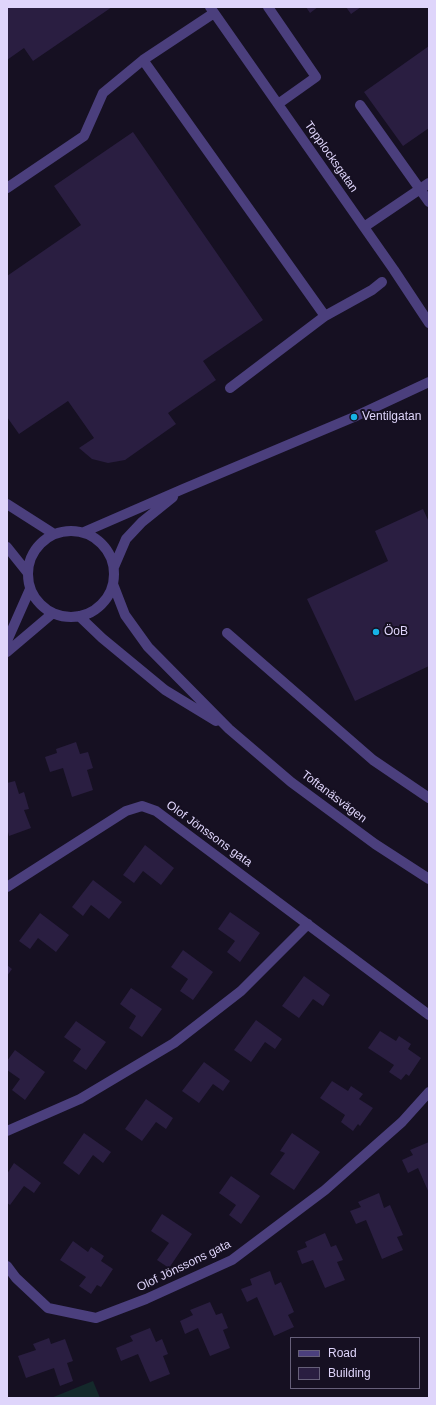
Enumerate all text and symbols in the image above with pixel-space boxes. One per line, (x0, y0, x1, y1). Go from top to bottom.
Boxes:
street label: Topplocksgatan (301, 119, 361, 195)
place label: Ventilgatan (362, 410, 421, 424)
marker: Ventilgatan (349, 412, 359, 422)
place label: ÖoB (384, 625, 408, 639)
marker: ÖoB (371, 627, 381, 637)
street label: Toftanäsvägen (298, 768, 370, 826)
street label: Olof Jönssons gata (163, 798, 255, 870)
street label: Olof Jönssons gata (135, 1237, 233, 1295)
legend (290, 1337, 420, 1389)
text: Road (328, 1346, 357, 1360)
text: Building (328, 1366, 371, 1380)

